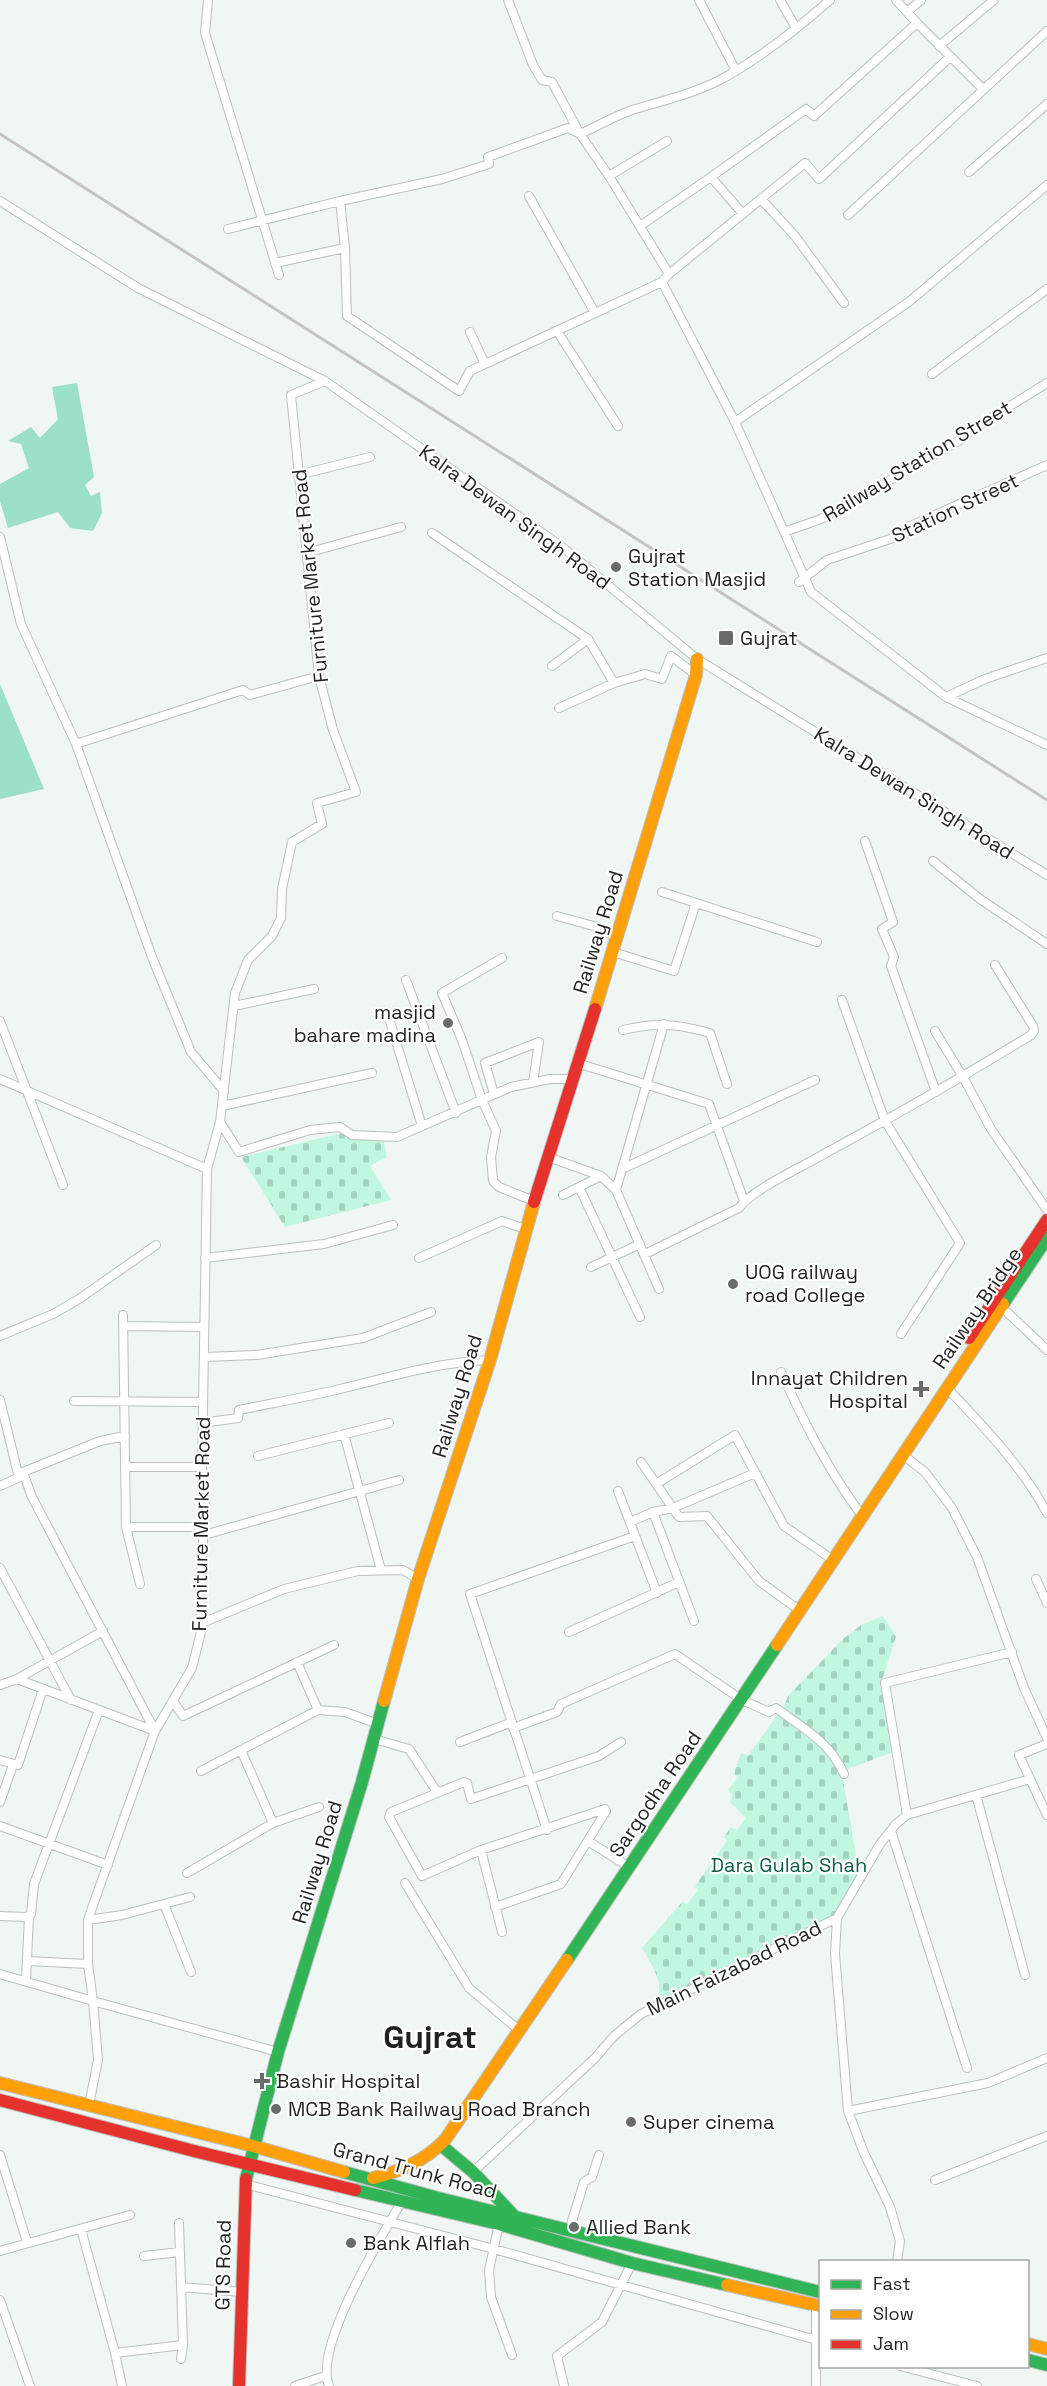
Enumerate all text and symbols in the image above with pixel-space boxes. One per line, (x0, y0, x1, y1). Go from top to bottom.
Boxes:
street label: Railway Station Street (818, 395, 1016, 527)
street label: Kalra Dewan Singh Road (414, 439, 616, 595)
street label: Furniture Market Road (286, 468, 334, 684)
street label: Station Street (888, 468, 1022, 548)
place label: Gujrat Station Masjid (628, 543, 766, 592)
marker: Gujrat Station Masjid (609, 560, 623, 574)
place label: Gujrat (740, 625, 798, 651)
marker: Gujrat (717, 629, 735, 647)
street label: Kalra Dewan Singh Road (809, 721, 1019, 865)
street label: Railway Road (567, 867, 629, 997)
place label: masjid bahare madina (294, 999, 436, 1048)
marker: masjid bahare madina (441, 1016, 455, 1030)
street label: Railway Bridge (927, 1242, 1027, 1374)
place label: UOG railway road College (745, 1259, 865, 1308)
marker: UOG railway road College (726, 1277, 740, 1291)
street label: Railway Road (426, 1331, 488, 1461)
place label: Innayat Children Hospital (751, 1365, 908, 1414)
marker: Innayat Children Hospital (912, 1380, 930, 1398)
street label: Furniture Market Road (186, 1416, 216, 1632)
street label: Sargodha Road (603, 1726, 707, 1862)
street label: Railway Road (286, 1797, 348, 1927)
park label: Dara Gulab Shah (711, 1852, 867, 1878)
street label: Main Faizabad Road (642, 1914, 826, 2022)
district label: Gujrat (383, 2017, 477, 2057)
place label: Bashir Hospital (276, 2068, 420, 2094)
marker: Bashir Hospital (253, 2072, 271, 2090)
place label: MCB Bank Railway Road Branch (288, 2096, 590, 2122)
marker: MCB Bank Railway Road Branch (269, 2102, 283, 2116)
place label: Super cinema (643, 2109, 775, 2135)
marker: Super cinema (624, 2115, 638, 2129)
street label: Grand Trunk Road (330, 2136, 500, 2204)
place label: Allied Bank (586, 2214, 691, 2240)
street label: GTS Road (209, 2219, 237, 2311)
marker: Allied Bank (567, 2220, 581, 2234)
place label: Bank Alflah (363, 2230, 470, 2256)
marker: Bank Alflah (344, 2236, 358, 2250)
legend (819, 2260, 1029, 2368)
text: Fast (873, 2272, 910, 2295)
text: Slow (873, 2302, 914, 2325)
text: Jam (873, 2332, 909, 2355)

